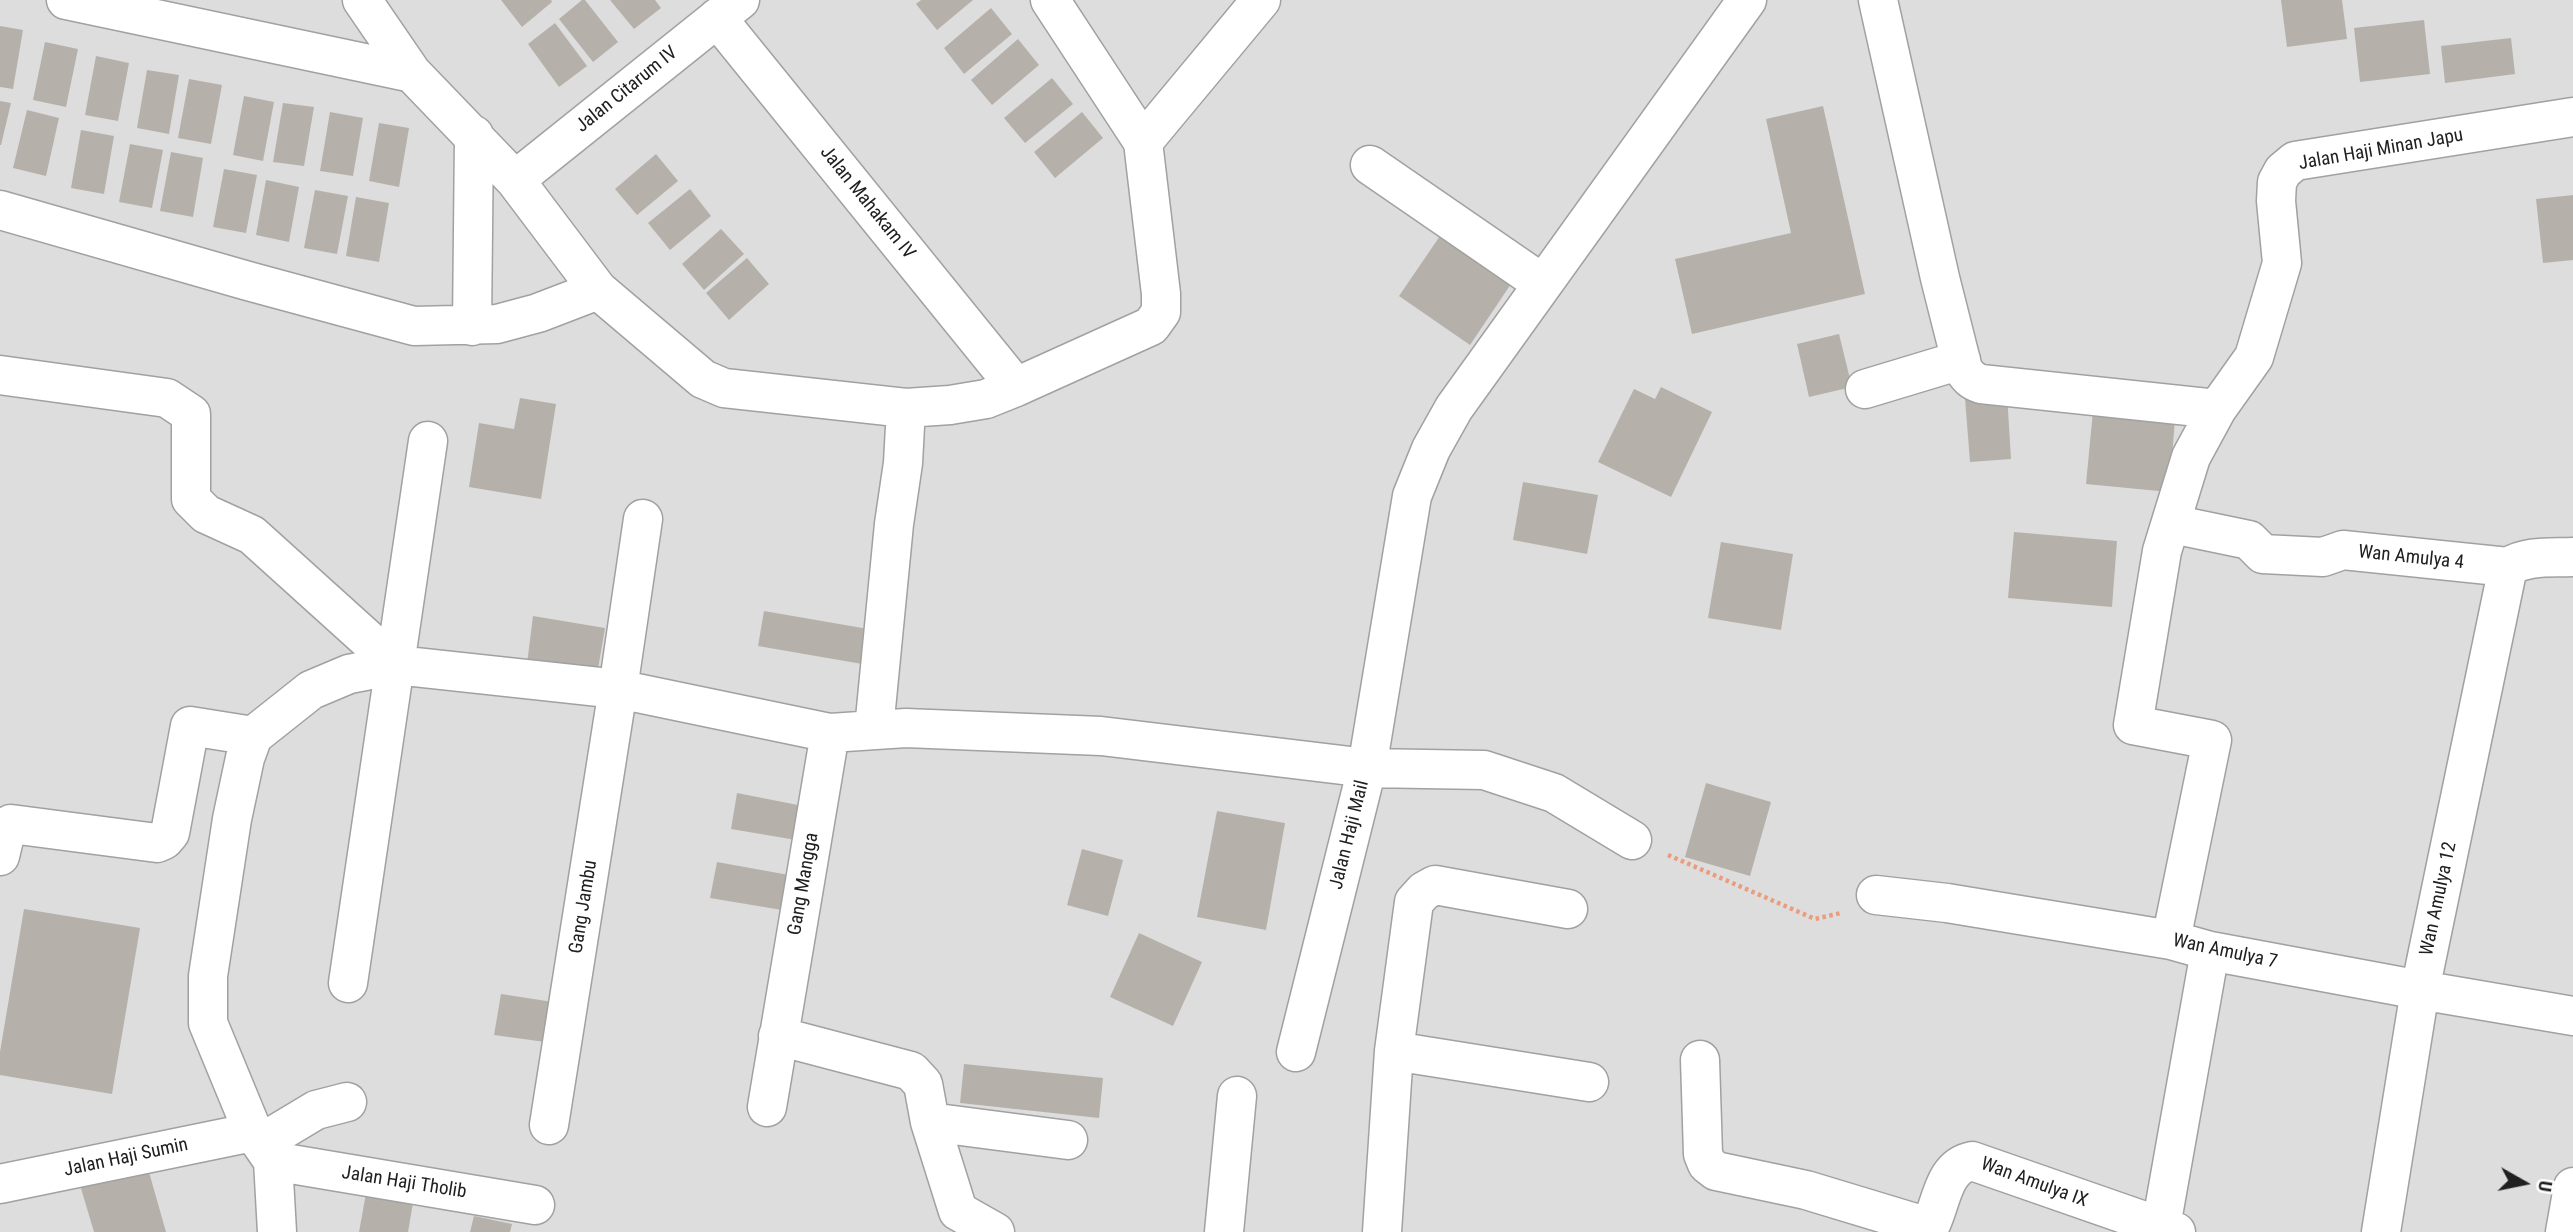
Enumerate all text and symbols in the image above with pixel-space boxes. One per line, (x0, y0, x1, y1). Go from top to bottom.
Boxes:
street label: Jalan Citarum IV (572, 42, 682, 138)
street label: Jalan Haji Minan Japu (2297, 124, 2465, 176)
street label: Jalan Mahakam IV (814, 142, 920, 264)
street label: Wan Amulya 4 (2357, 541, 2465, 575)
street label: Jalan Haji Mail (1325, 778, 1375, 892)
street label: Gang Mangga (784, 831, 824, 937)
street label: Wan Amulya 12 (2416, 840, 2462, 958)
street label: Gang Jambu (565, 859, 603, 955)
street label: Wan Amulya 7 (2171, 930, 2279, 974)
street label: Jalan Haji Sumin (62, 1134, 190, 1182)
north arrow (2489, 1148, 2559, 1218)
street label: Wan Amulya IX (1977, 1153, 2091, 1213)
street label: Jalan Haji Tholib (340, 1162, 468, 1204)
text: U (2533, 1179, 2557, 1194)

